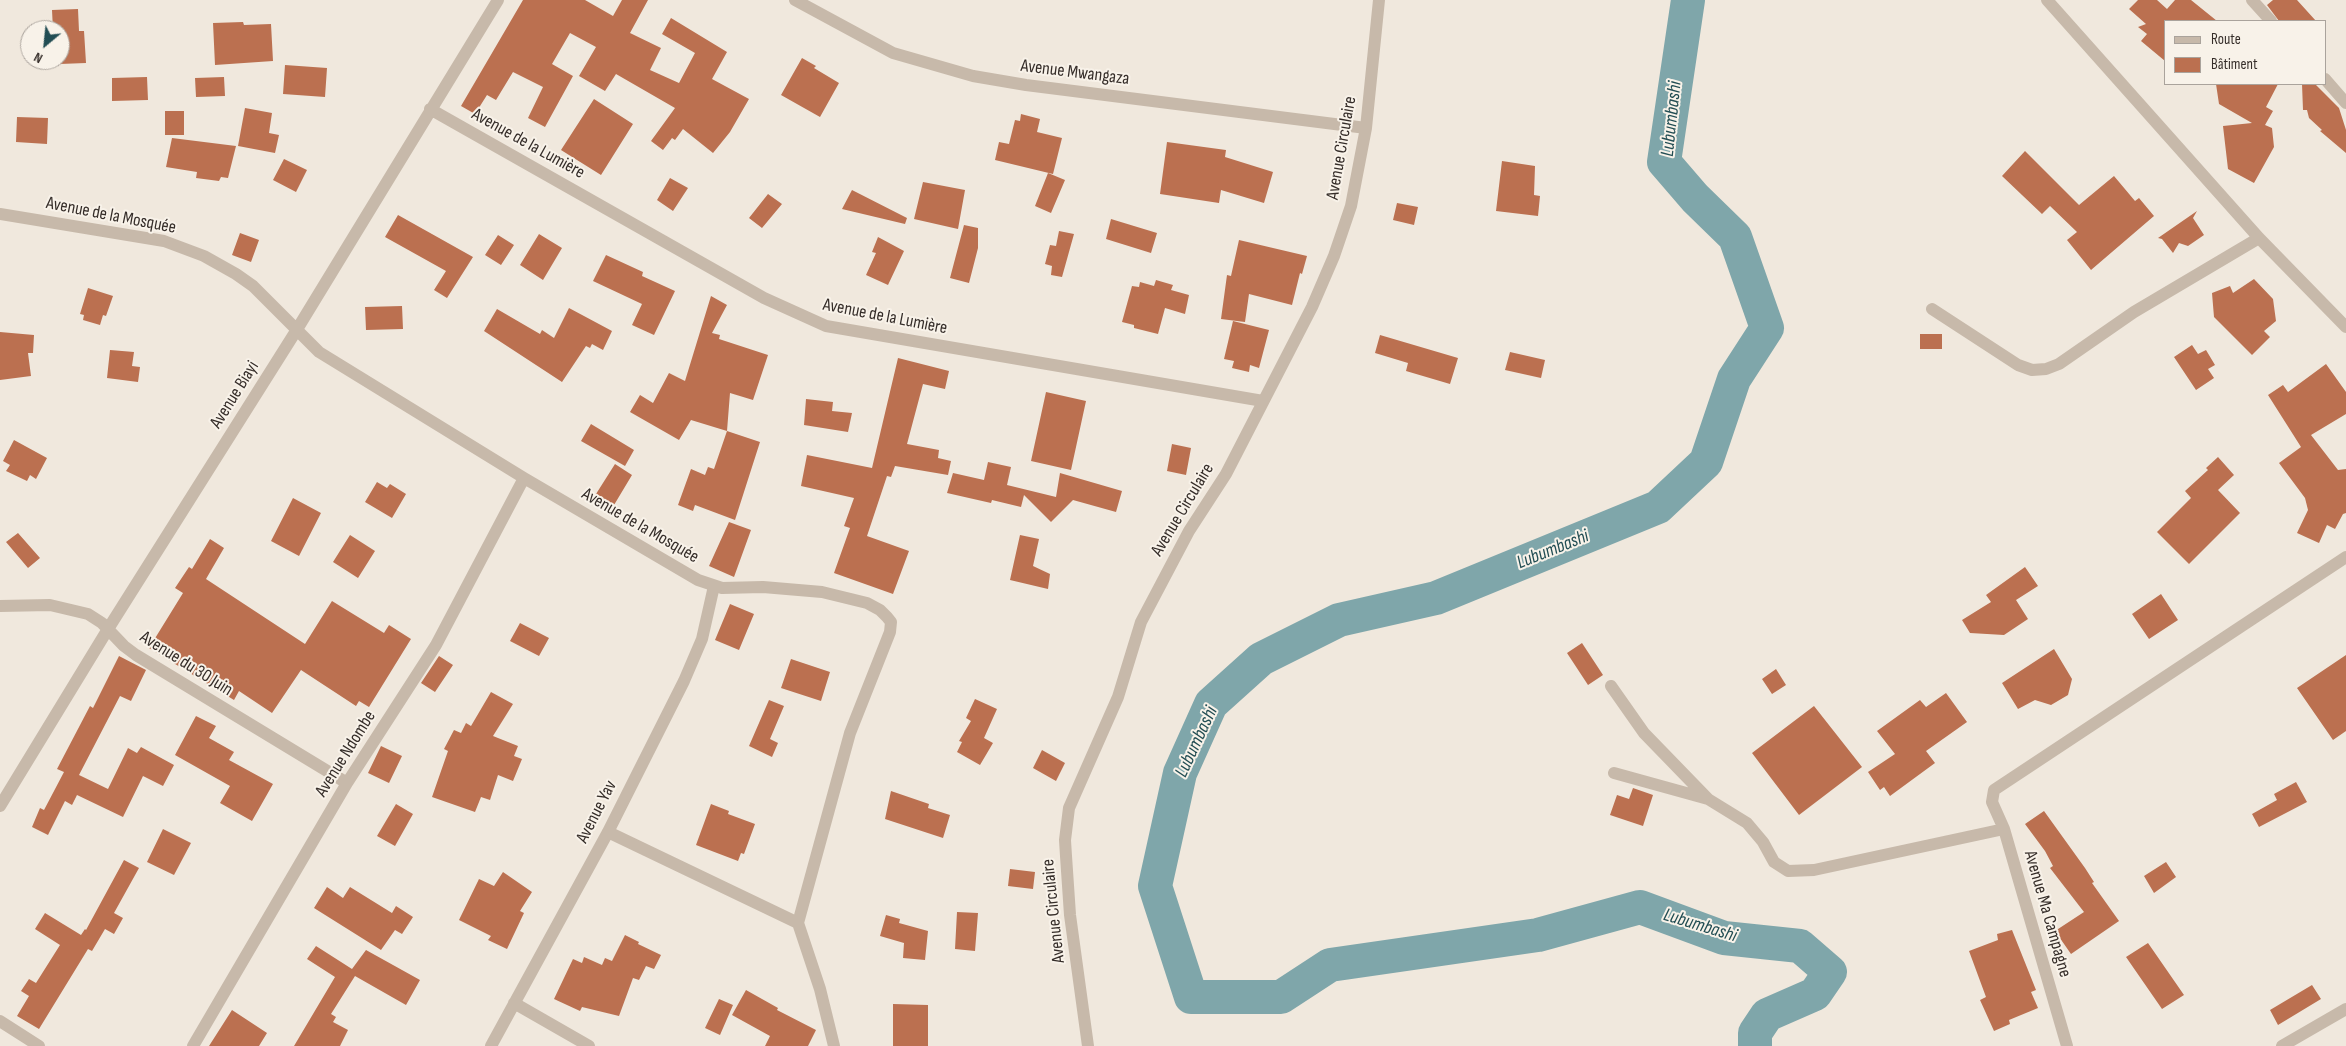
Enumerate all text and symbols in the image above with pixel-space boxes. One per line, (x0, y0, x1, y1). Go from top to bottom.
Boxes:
north arrow (20, 20, 70, 70)
legend (2164, 20, 2326, 85)
text: Route (2211, 30, 2241, 49)
text: N (31, 49, 45, 67)
text: Bâtiment (2211, 55, 2258, 74)
street label: Avenue Mwangaza (1019, 56, 1131, 90)
water label: Lubumbashi (1657, 80, 1687, 158)
street label: Avenue Circulaire (1322, 95, 1362, 201)
street label: Avenue de la Lumière (468, 104, 588, 184)
street label: Avenue de la Mosquée (44, 193, 178, 239)
street label: Avenue de la Lumière (821, 294, 949, 340)
street label: Avenue Biayi (206, 357, 264, 433)
street label: Avenue Circulaire (1147, 460, 1219, 560)
street label: Avenue de la Mosquée (578, 484, 702, 568)
water label: Lubumbashi (1514, 525, 1592, 575)
street label: Avenue du 30 Juin (136, 627, 236, 701)
water label: Lubumbashi (1171, 703, 1223, 781)
street label: Avenue Ndombe (311, 707, 381, 801)
street label: Avenue Yav (572, 777, 622, 847)
street label: Avenue Ma Campagne (2019, 848, 2075, 980)
street label: Avenue Circulaire (1038, 858, 1070, 964)
water label: Lubumbashi (1661, 904, 1739, 948)

